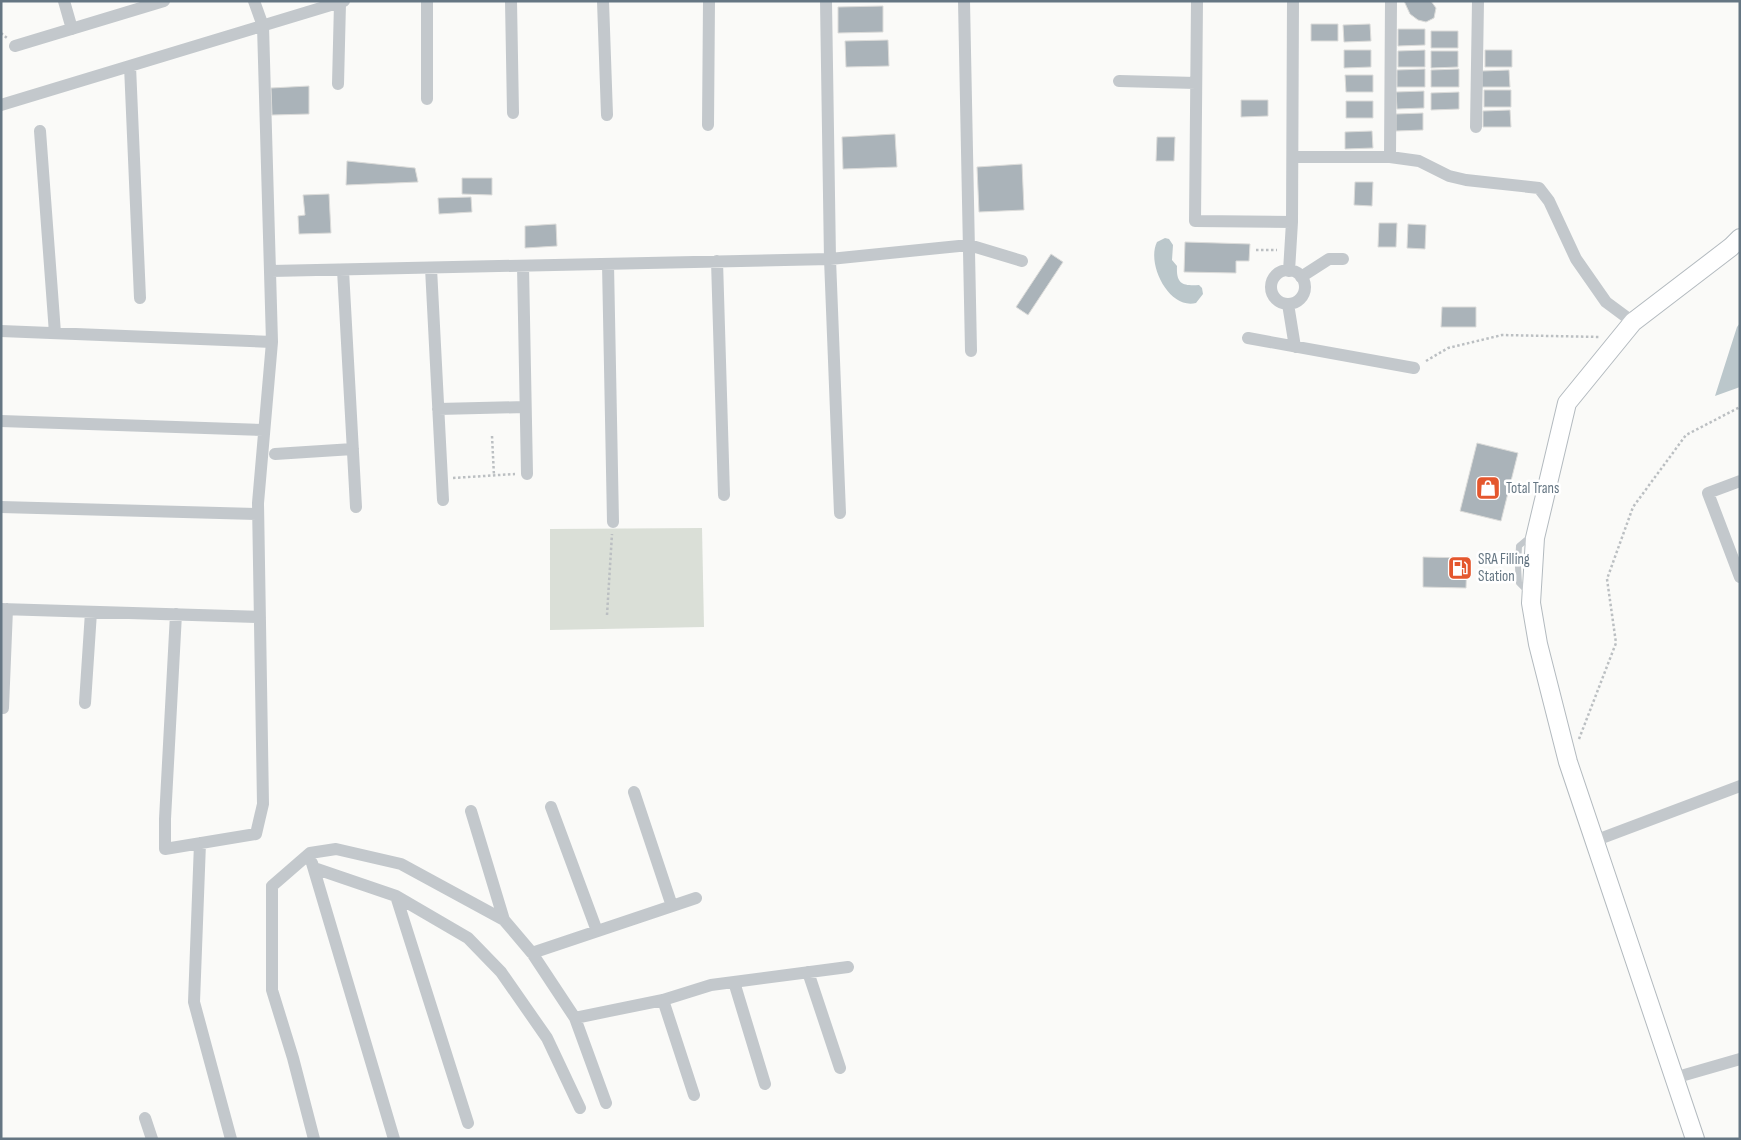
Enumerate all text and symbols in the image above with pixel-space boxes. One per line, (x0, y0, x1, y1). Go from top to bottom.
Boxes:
shop icon: Total Trans (1475, 475, 1501, 501)
place label: Total Trans (1506, 479, 1559, 498)
place label: SRA Filling Station (1478, 550, 1530, 586)
fuel station icon: SRA Filling Station (1447, 555, 1473, 581)

